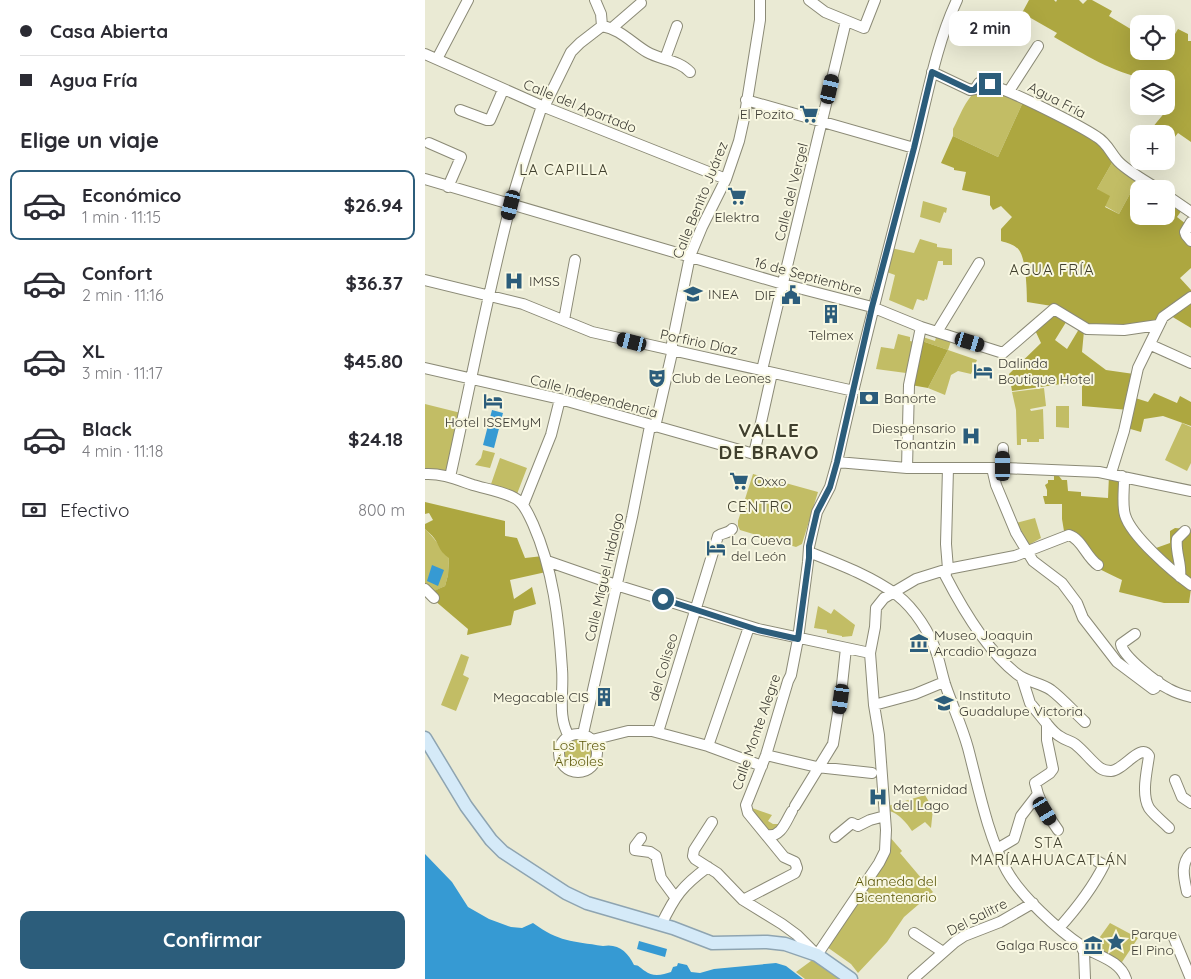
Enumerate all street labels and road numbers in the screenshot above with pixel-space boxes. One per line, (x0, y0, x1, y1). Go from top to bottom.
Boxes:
street label: Calle del Apartado (521, 75, 639, 137)
street label: Agua Fría (1025, 78, 1089, 122)
street label: Calle Benito Juárez (668, 138, 732, 261)
street label: Calle del Vergel (770, 141, 812, 243)
street label: 16 de Septiembre (752, 253, 864, 299)
street label: Porfirio Díaz (658, 325, 740, 359)
street label: Calle Independencia (528, 370, 660, 422)
street label: Calle Miguel Hidalgo (580, 511, 628, 643)
street label: del Coliseo (644, 631, 682, 703)
street label: Calle Monte Alegre (728, 671, 784, 793)
street label: Del Salitre (944, 894, 1010, 940)

